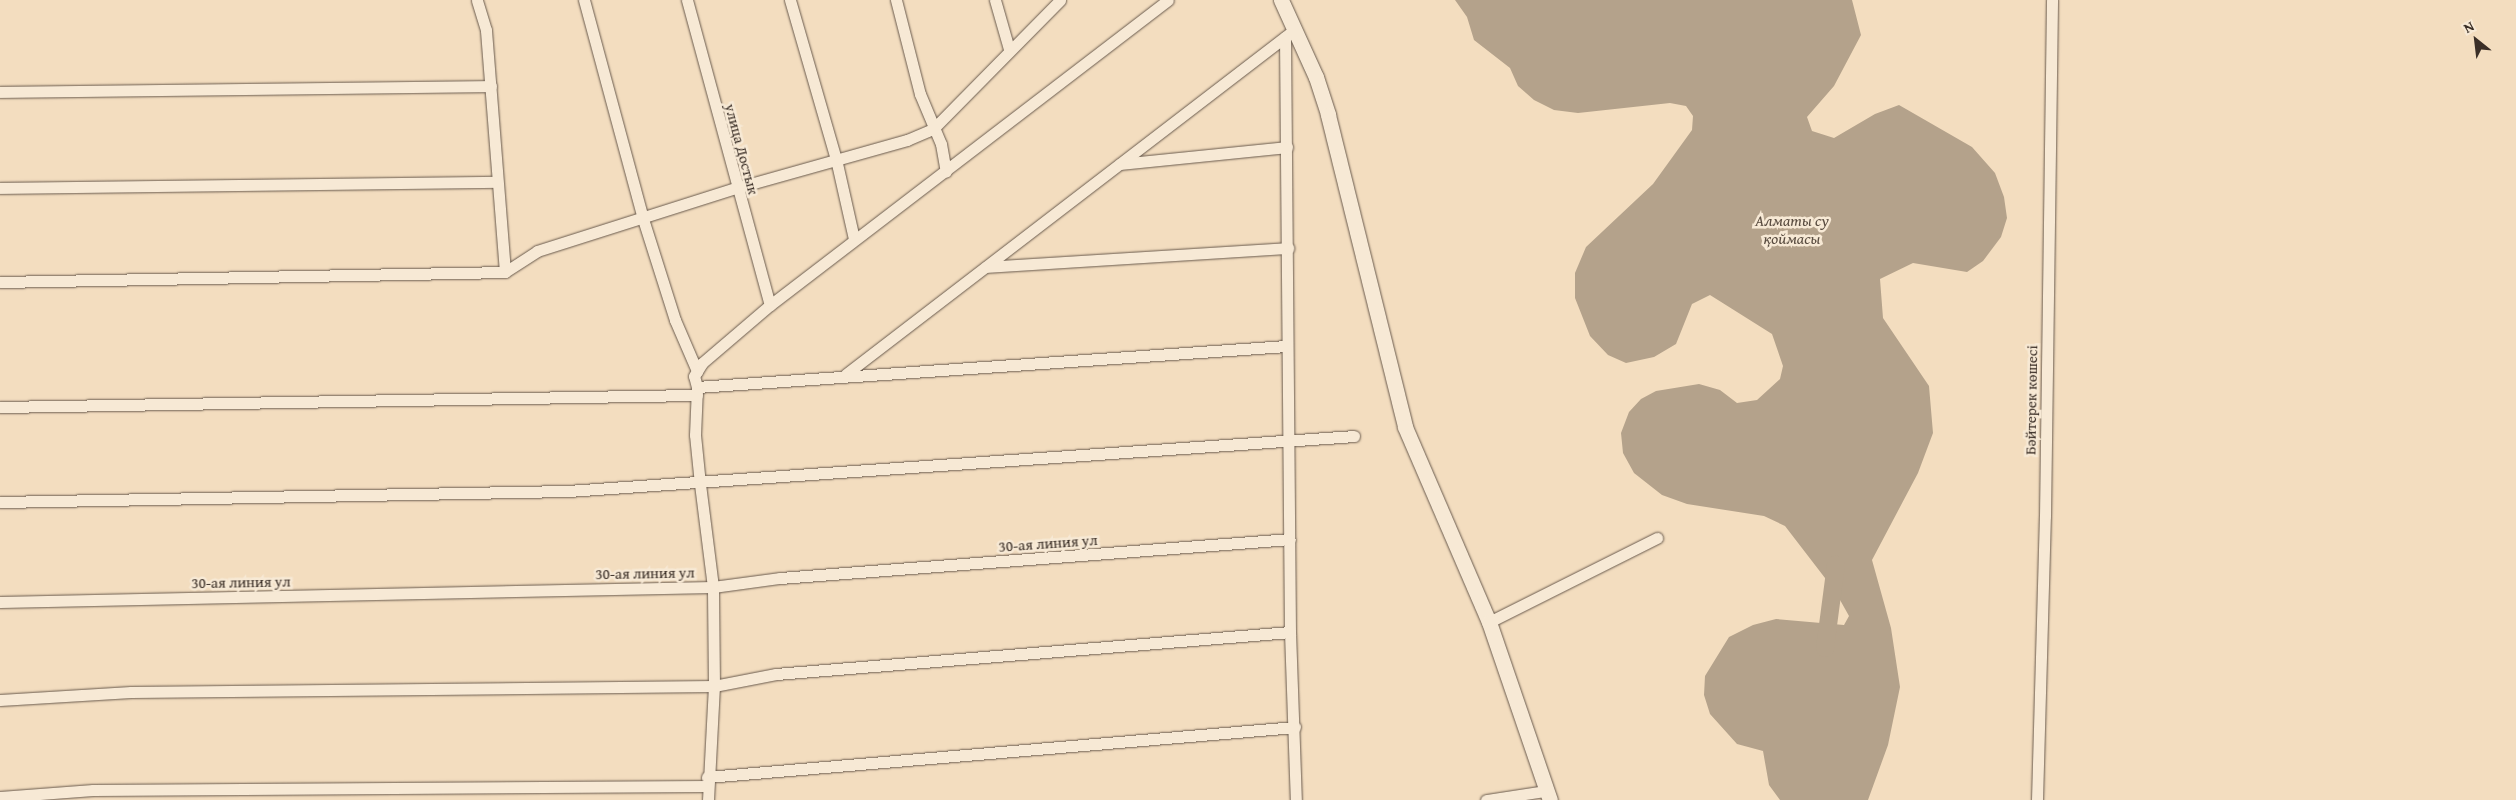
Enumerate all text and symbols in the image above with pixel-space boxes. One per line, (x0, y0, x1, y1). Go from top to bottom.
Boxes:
north arrow (2451, 15, 2501, 65)
text: N (2460, 16, 2478, 38)
street label: улица Достык (721, 102, 763, 196)
water label: Алматы су қоймасы (1755, 210, 1829, 248)
street label: Бәйтерек көшесі (2021, 345, 2041, 455)
street label: 30-ая линия ул (998, 531, 1098, 555)
street label: 30-ая линия ул (595, 563, 695, 583)
street label: 30-ая линия ул (191, 572, 291, 592)

